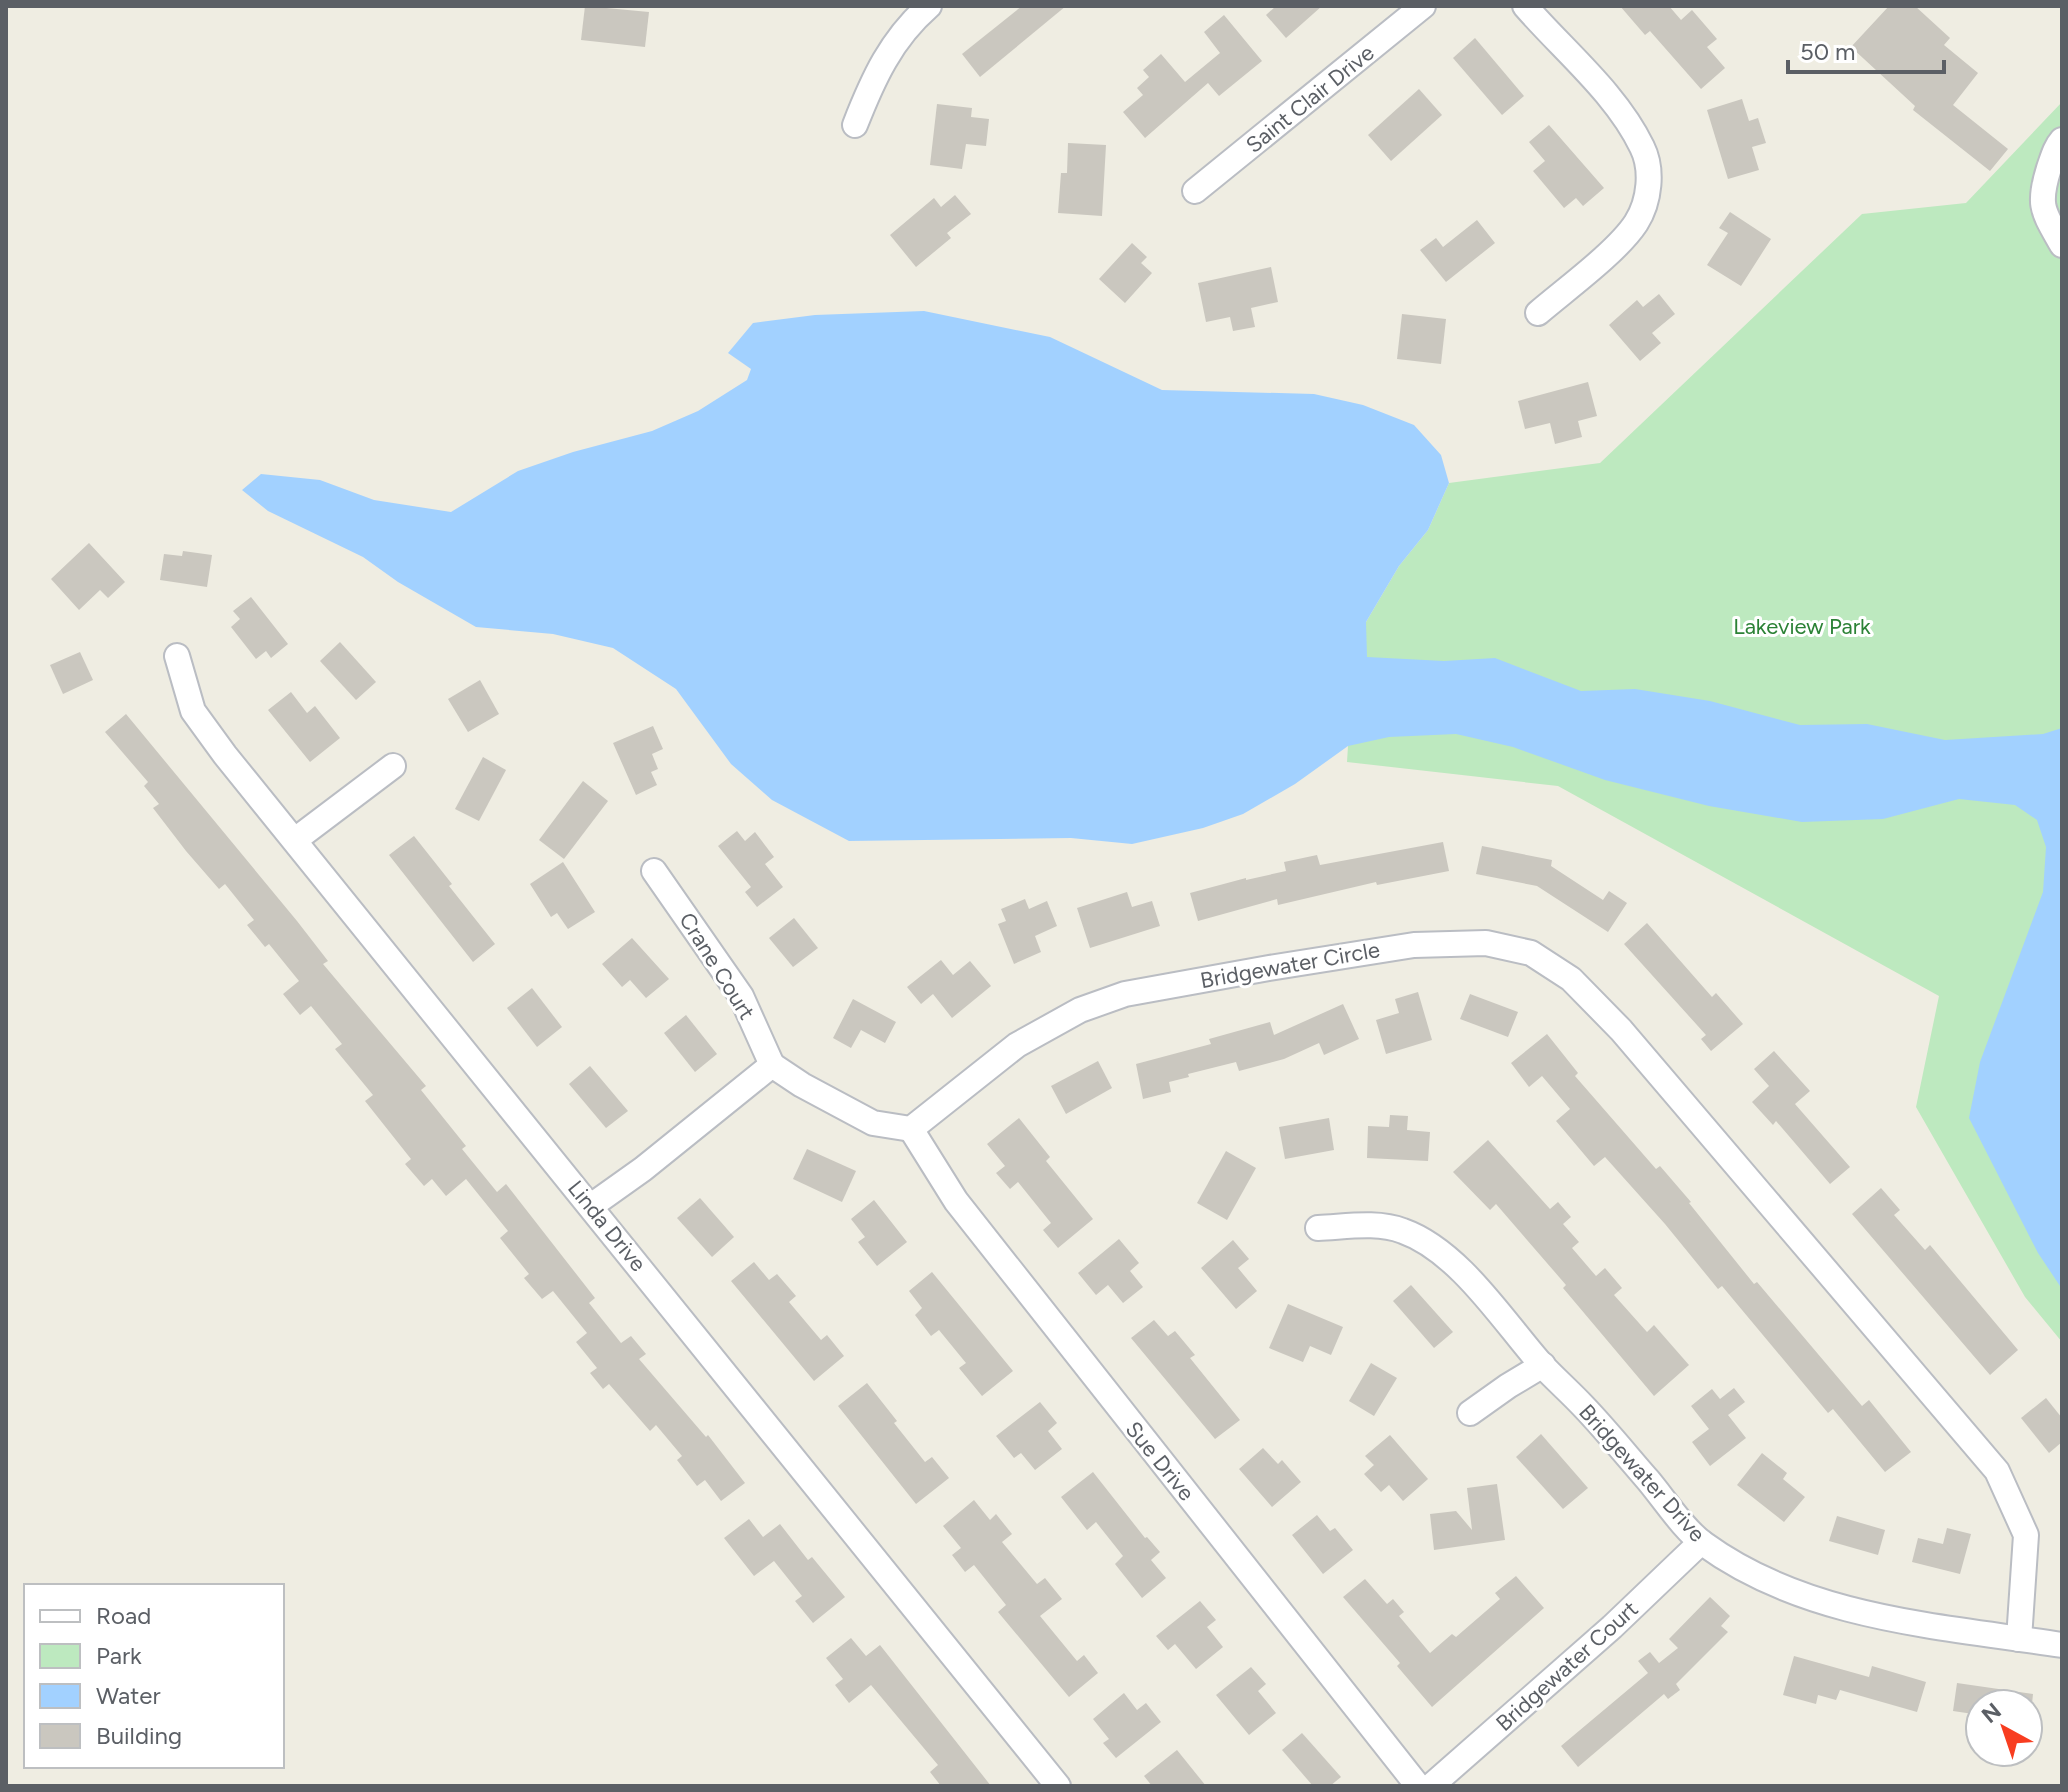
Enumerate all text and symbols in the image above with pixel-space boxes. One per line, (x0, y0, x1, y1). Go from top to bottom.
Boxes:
scale bar (1788, 24, 1944, 74)
text: 50 m (1800, 37, 1856, 66)
street label: Saint Clair Drive (1241, 39, 1379, 159)
park label: Lakeview Park (1733, 613, 1871, 640)
street label: Crane Court (674, 908, 760, 1024)
street label: Bridgewater Circle (1198, 936, 1382, 994)
street label: Linda Drive (562, 1175, 652, 1277)
street label: Bridgewater Drive (1573, 1399, 1711, 1547)
street label: Sue Drive (1120, 1416, 1200, 1506)
legend (24, 1584, 284, 1768)
street label: Bridgewater Court (1491, 1595, 1643, 1737)
text: Road (96, 1601, 151, 1630)
text: Park (96, 1641, 142, 1670)
text: Water (96, 1681, 161, 1710)
north arrow (1964, 1688, 2044, 1768)
text: N (1976, 1697, 2007, 1729)
text: Building (96, 1721, 182, 1750)

